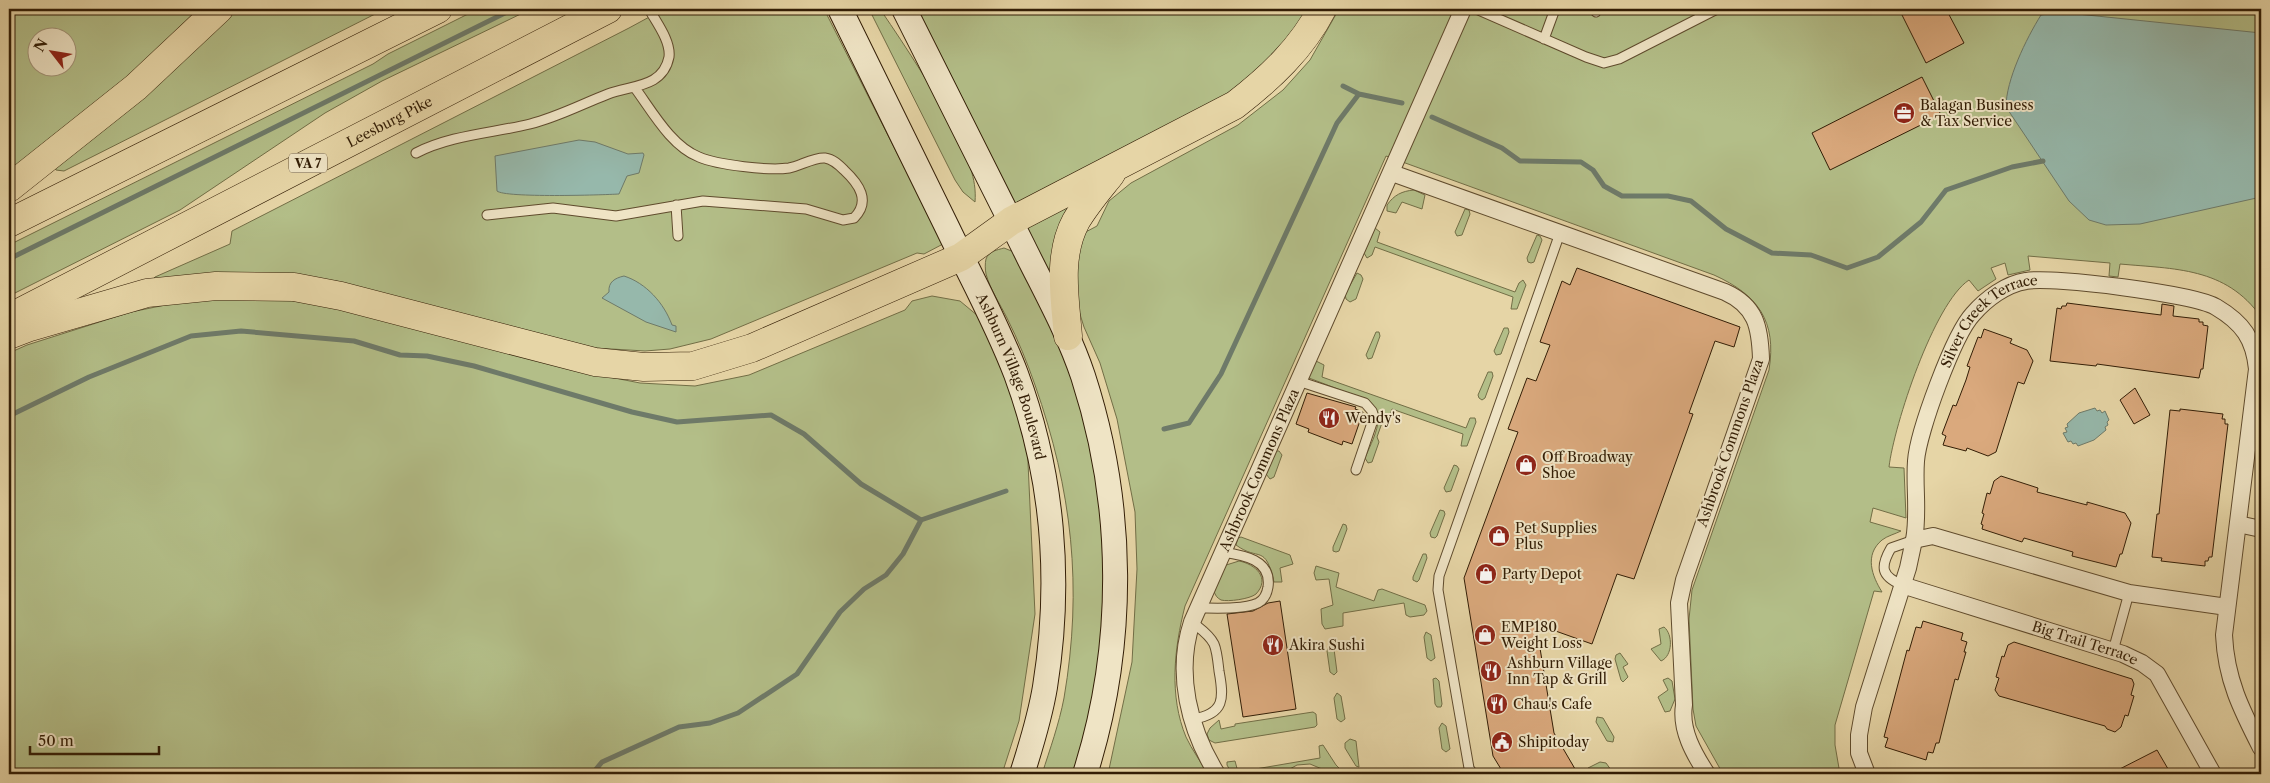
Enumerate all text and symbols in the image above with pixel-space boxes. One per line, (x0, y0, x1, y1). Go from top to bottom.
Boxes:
north arrow (28, 28, 78, 78)
text: N (30, 35, 52, 55)
street label: Leesburg Pike (344, 92, 435, 151)
place label: Balagan Business & Tax Service (1920, 96, 2033, 130)
office icon: Balagan Business & Tax Service (1892, 101, 1916, 125)
road number: VA 7 (289, 154, 327, 172)
street label: Silver Creek Terrace (1937, 271, 2038, 371)
street label: Ashburn Village Boulevard (972, 289, 1049, 462)
street label: Ashbrook Commons Plaza (1692, 356, 1767, 530)
street label: Ashbrook Commons Plaza (1215, 385, 1303, 555)
restaurant icon: Wendy's (1317, 406, 1341, 430)
place label: Wendy's (1344, 409, 1401, 427)
place label: Off Broadway Shoe (1542, 448, 1633, 482)
shop icon: Off Broadway Shoe (1514, 453, 1538, 477)
place label: Pet Supplies Plus (1515, 519, 1597, 553)
shop icon: Pet Supplies Plus (1487, 524, 1511, 548)
shop icon: Party Depot (1474, 562, 1498, 586)
place label: Party Depot (1502, 565, 1582, 583)
street label: Big Trail Terrace (2030, 617, 2141, 669)
place label: EMP180 Weight Loss (1500, 618, 1582, 652)
shop icon: EMP180 Weight Loss (1473, 623, 1497, 647)
restaurant icon: Akira Sushi (1261, 633, 1285, 657)
place label: Akira Sushi (1288, 636, 1365, 654)
place label: Ashburn Village Inn Tap & Grill (1506, 654, 1613, 688)
restaurant icon: Ashburn Village Inn Tap & Grill (1479, 659, 1503, 683)
restaurant icon: Chau's Cafe (1485, 692, 1509, 716)
place label: Chau's Cafe (1513, 695, 1592, 713)
scale bar (30, 723, 159, 755)
public building icon: Shipitoday (1490, 730, 1514, 754)
text: 50 m (38, 731, 74, 750)
place label: Shipitoday (1518, 733, 1589, 751)

